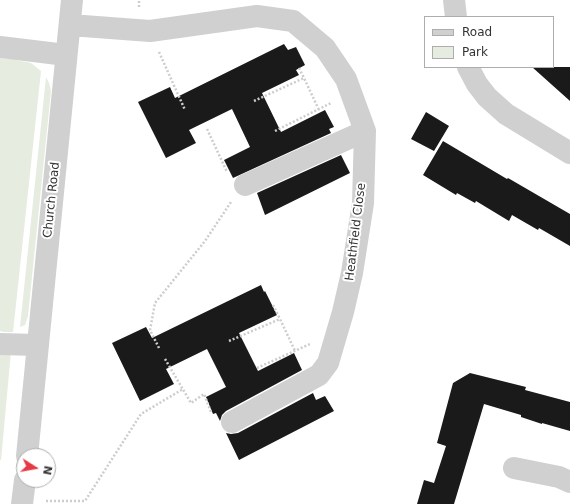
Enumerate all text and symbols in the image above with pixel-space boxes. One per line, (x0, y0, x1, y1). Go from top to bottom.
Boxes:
legend (424, 16, 554, 68)
text: Road (462, 25, 492, 39)
text: Park (462, 45, 488, 59)
street label: Church Road (41, 161, 63, 239)
street label: Heathfield Close (343, 182, 369, 282)
north arrow (16, 448, 56, 488)
text: N (40, 464, 55, 476)

